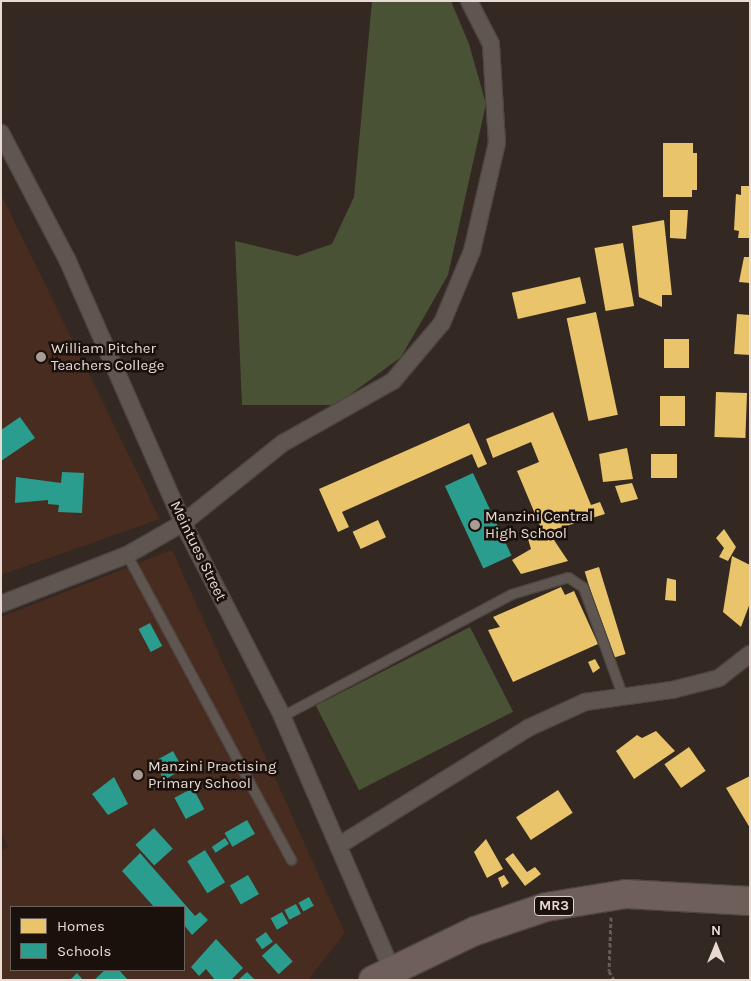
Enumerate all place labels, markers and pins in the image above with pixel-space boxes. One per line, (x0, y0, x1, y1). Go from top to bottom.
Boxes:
place label: William Pitcher Teachers College (51, 339, 164, 374)
marker: William Pitcher Teachers College (35, 351, 47, 363)
place label: Manzini Central High School (485, 507, 593, 542)
marker: Manzini Central High School (469, 519, 481, 531)
place label: Manzini Practising Primary School (148, 757, 276, 792)
marker: Manzini Practising Primary School (132, 769, 144, 781)

